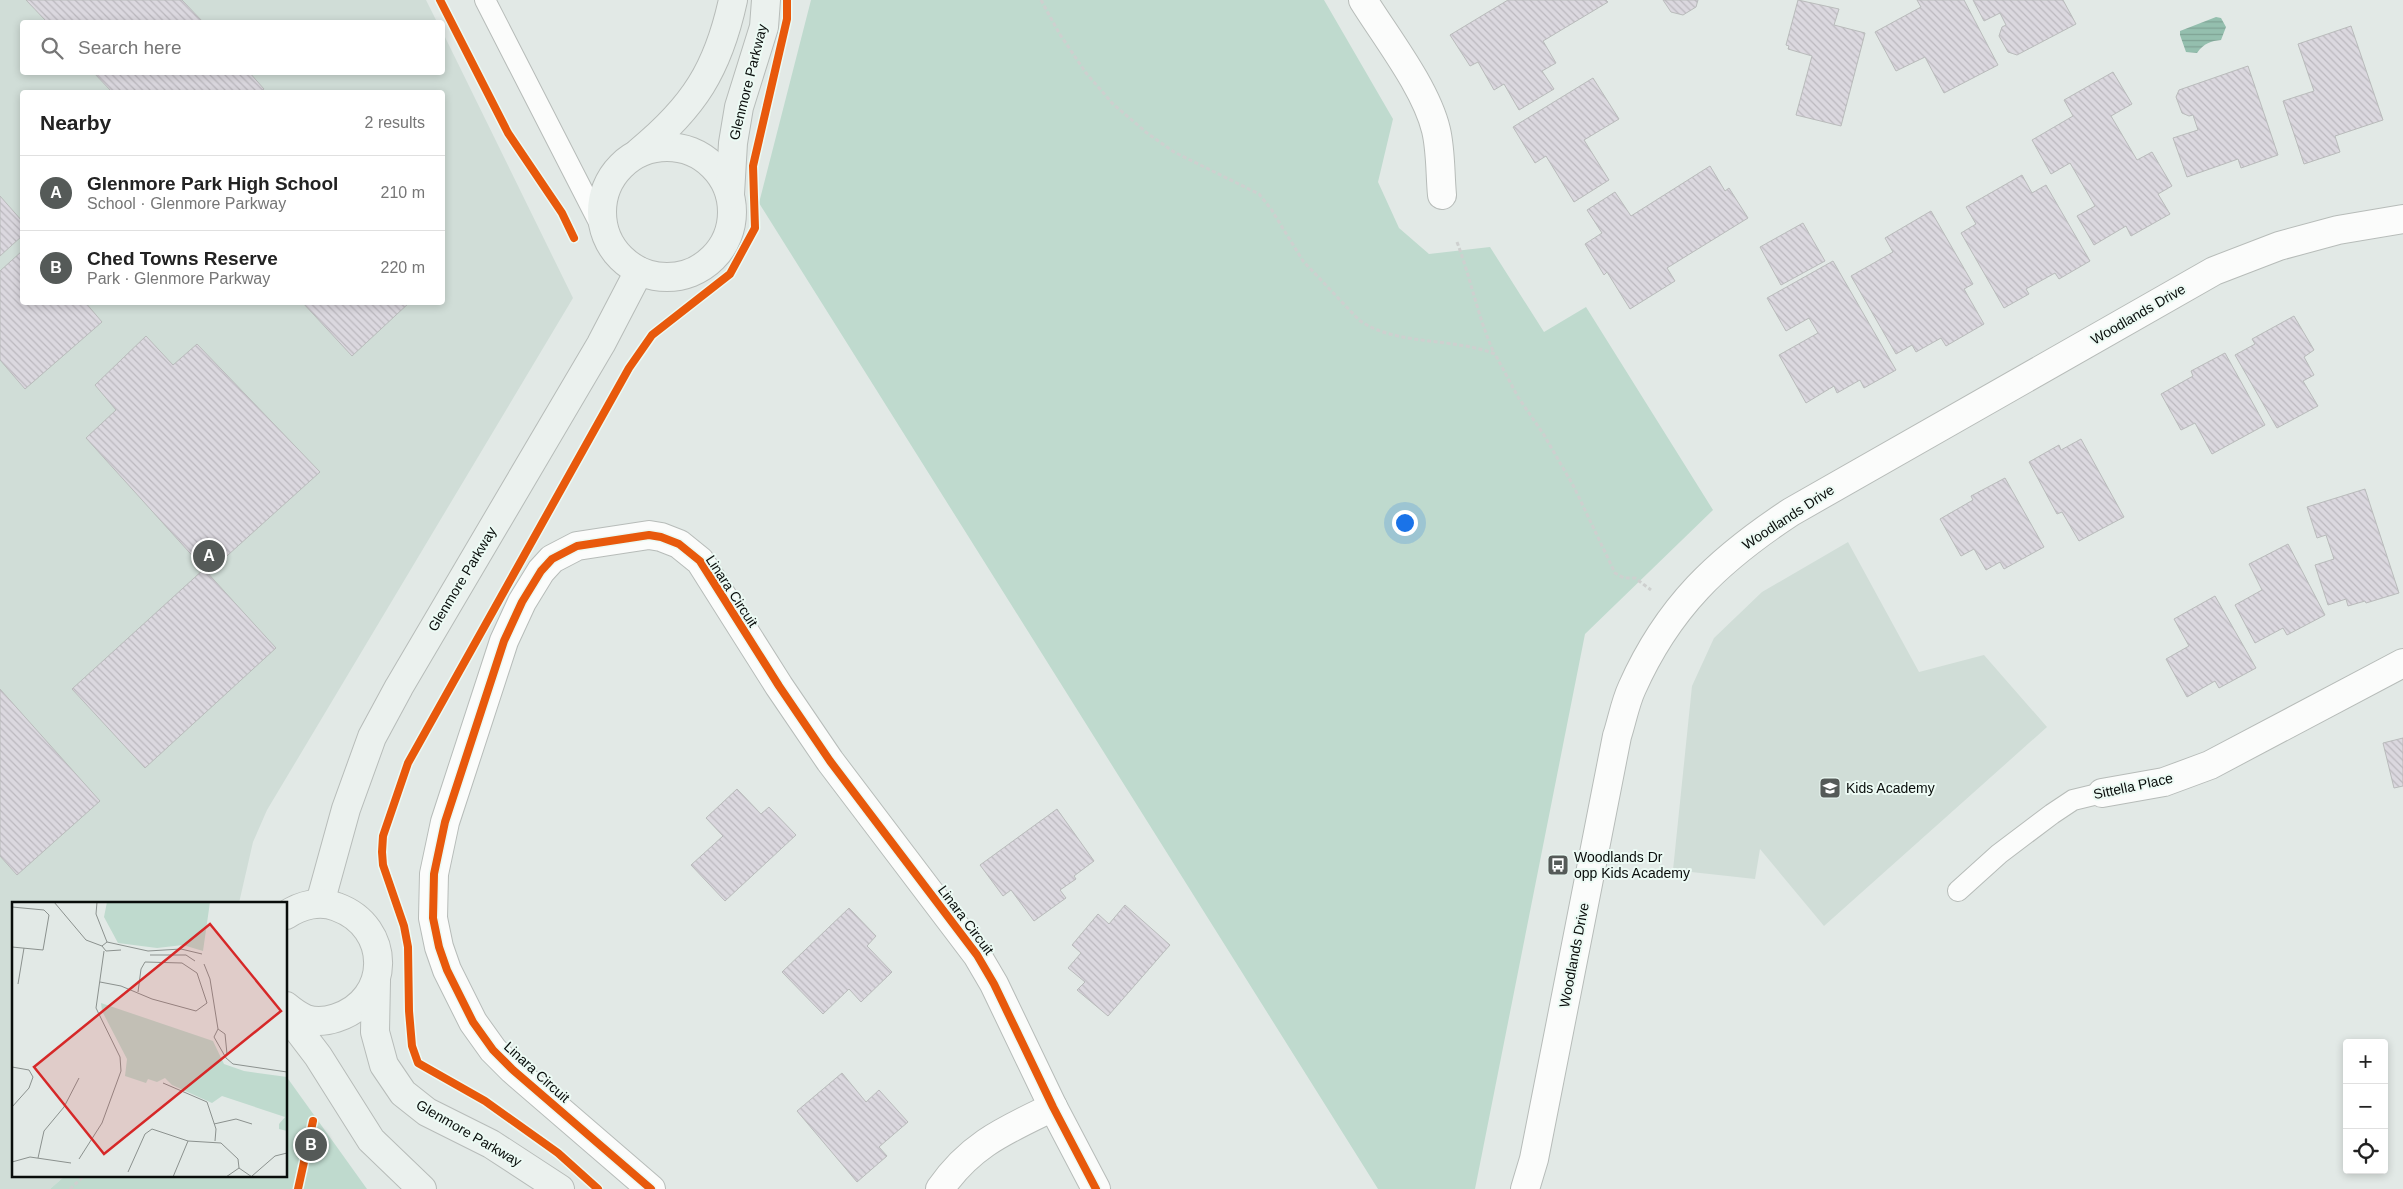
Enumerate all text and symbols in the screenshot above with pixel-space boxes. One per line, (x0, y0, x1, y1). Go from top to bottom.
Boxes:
search box (20, 20, 445, 75)
street label: Glenmore Parkway (726, 22, 770, 142)
icon: search (38, 34, 66, 62)
text: Search here (78, 37, 182, 58)
text: Nearby (40, 111, 111, 134)
text: 2 results (365, 114, 425, 131)
text: Glenmore Park High School (87, 173, 338, 194)
text: A (50, 184, 62, 201)
text: 210 m (381, 184, 425, 201)
text: School · Glenmore Parkway (87, 195, 286, 212)
text: Ched Towns Reserve (87, 248, 278, 269)
text: B (50, 259, 62, 276)
text: 220 m (381, 259, 425, 276)
text: Park · Glenmore Parkway (87, 270, 270, 287)
street label: Woodlands Drive (2088, 280, 2188, 348)
street label: Woodlands Drive (1739, 481, 1837, 553)
your location (1392, 510, 1418, 536)
street label: Glenmore Parkway (424, 524, 500, 634)
pin: A (193, 537, 225, 575)
street label: Linara Circuit (703, 552, 761, 630)
street label: Sittella Place (2092, 770, 2174, 802)
school or university icon: Kids Academy (1818, 776, 1842, 800)
place label: Kids Academy (1846, 780, 1935, 796)
place label: Woodlands Dr opp Kids Academy (1574, 849, 1690, 881)
bus stop icon: Woodlands Dr opp Kids Academy (1546, 853, 1570, 877)
street label: Linara Circuit (935, 882, 997, 958)
street label: Woodlands Drive (1556, 901, 1592, 1009)
inset map (12, 902, 288, 1176)
street label: Linara Circuit (501, 1038, 573, 1106)
map controls (2343, 1039, 2388, 1174)
button: + (2343, 1039, 2388, 1084)
button: − (2343, 1084, 2388, 1129)
street label: Glenmore Parkway (413, 1096, 525, 1170)
pin: B (295, 1126, 327, 1164)
button: locate (2343, 1129, 2388, 1174)

